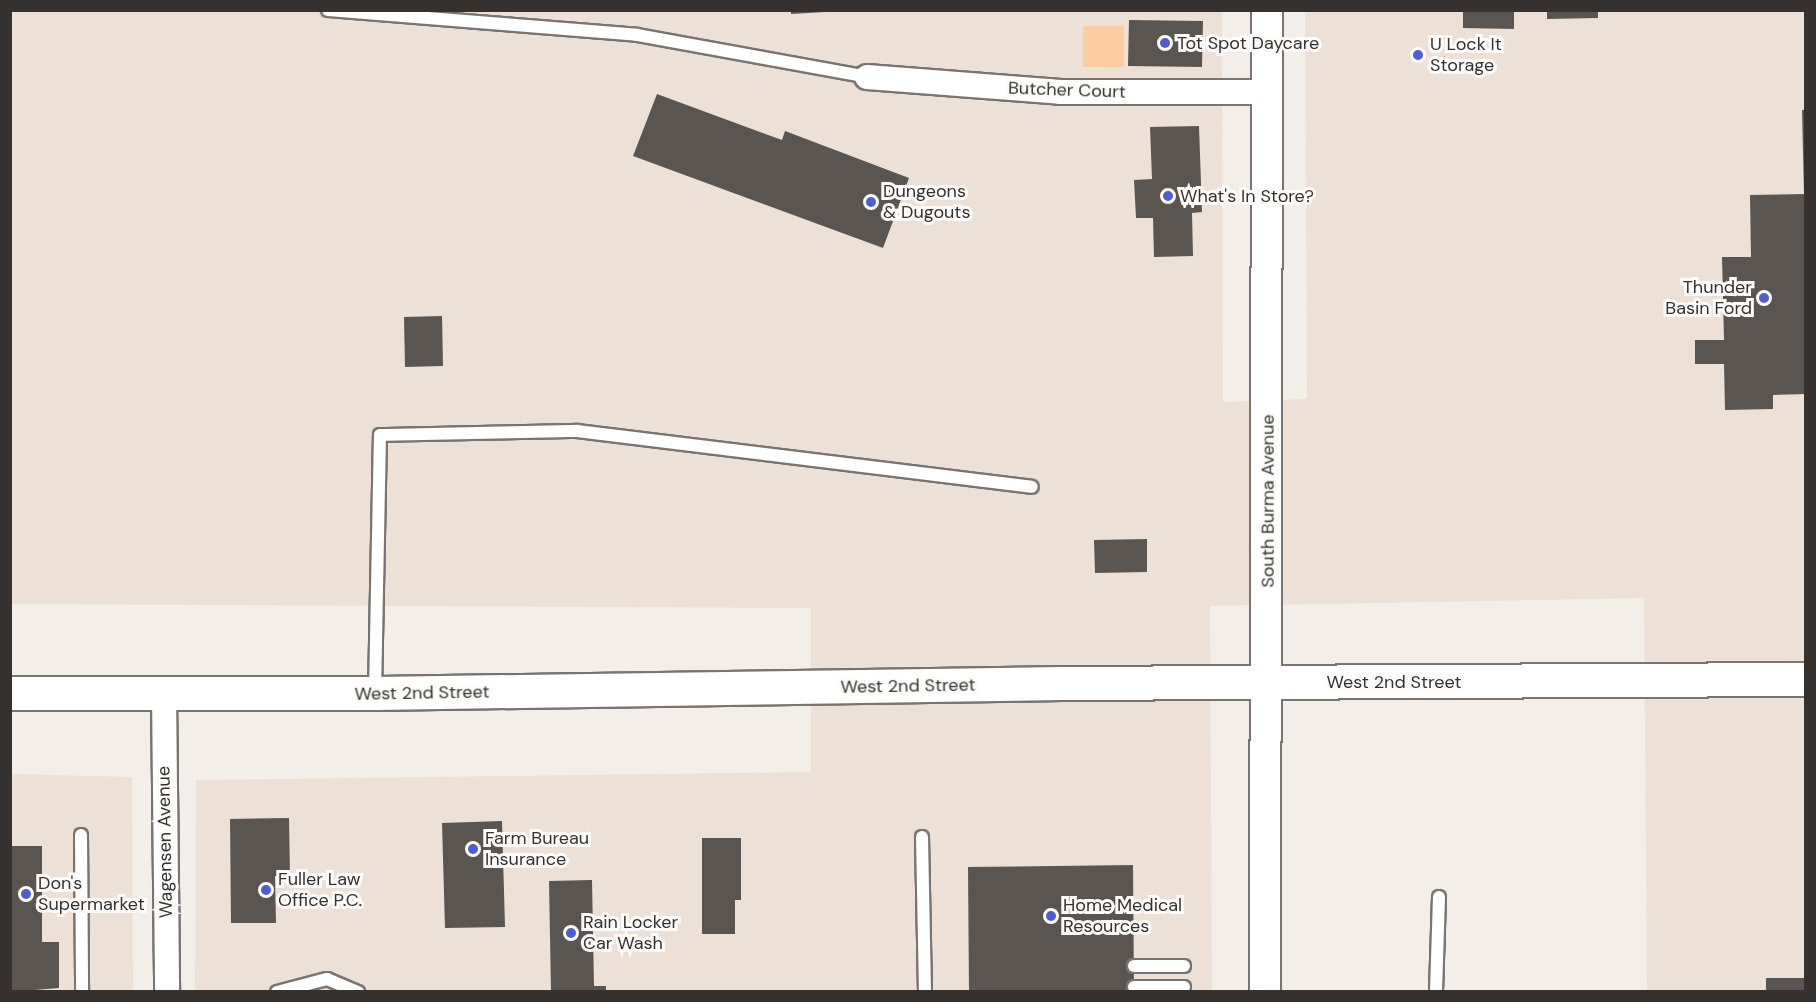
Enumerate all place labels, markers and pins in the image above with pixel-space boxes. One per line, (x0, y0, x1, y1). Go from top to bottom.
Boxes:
place label: Tot Spot Daycare (1177, 32, 1319, 54)
place label: U Lock It Storage (1430, 34, 1502, 76)
marker: Tot Spot Daycare (1158, 36, 1172, 50)
marker: U Lock It Storage (1411, 48, 1425, 62)
place label: Dungeons & Dugouts (883, 181, 970, 224)
place label: What's In Store? (1180, 185, 1314, 207)
marker: What's In Store? (1161, 189, 1175, 203)
marker: Dungeons & Dugouts (864, 195, 878, 209)
place label: Thunder Basin Ford (1665, 277, 1752, 320)
marker: Thunder Basin Ford (1757, 291, 1771, 305)
place label: Farm Bureau Insurance (485, 828, 589, 870)
marker: Farm Bureau Insurance (466, 842, 480, 856)
place label: Fuller Law Office P.C. (278, 869, 362, 912)
place label: Don's Supermarket (38, 873, 145, 916)
marker: Fuller Law Office P.C. (259, 883, 273, 897)
marker: Don's Supermarket (19, 887, 33, 901)
place label: Home Medical Resources (1063, 895, 1182, 938)
marker: Home Medical Resources (1044, 909, 1058, 923)
place label: Rain Locker Car Wash (583, 912, 678, 954)
marker: Rain Locker Car Wash (564, 926, 578, 940)

